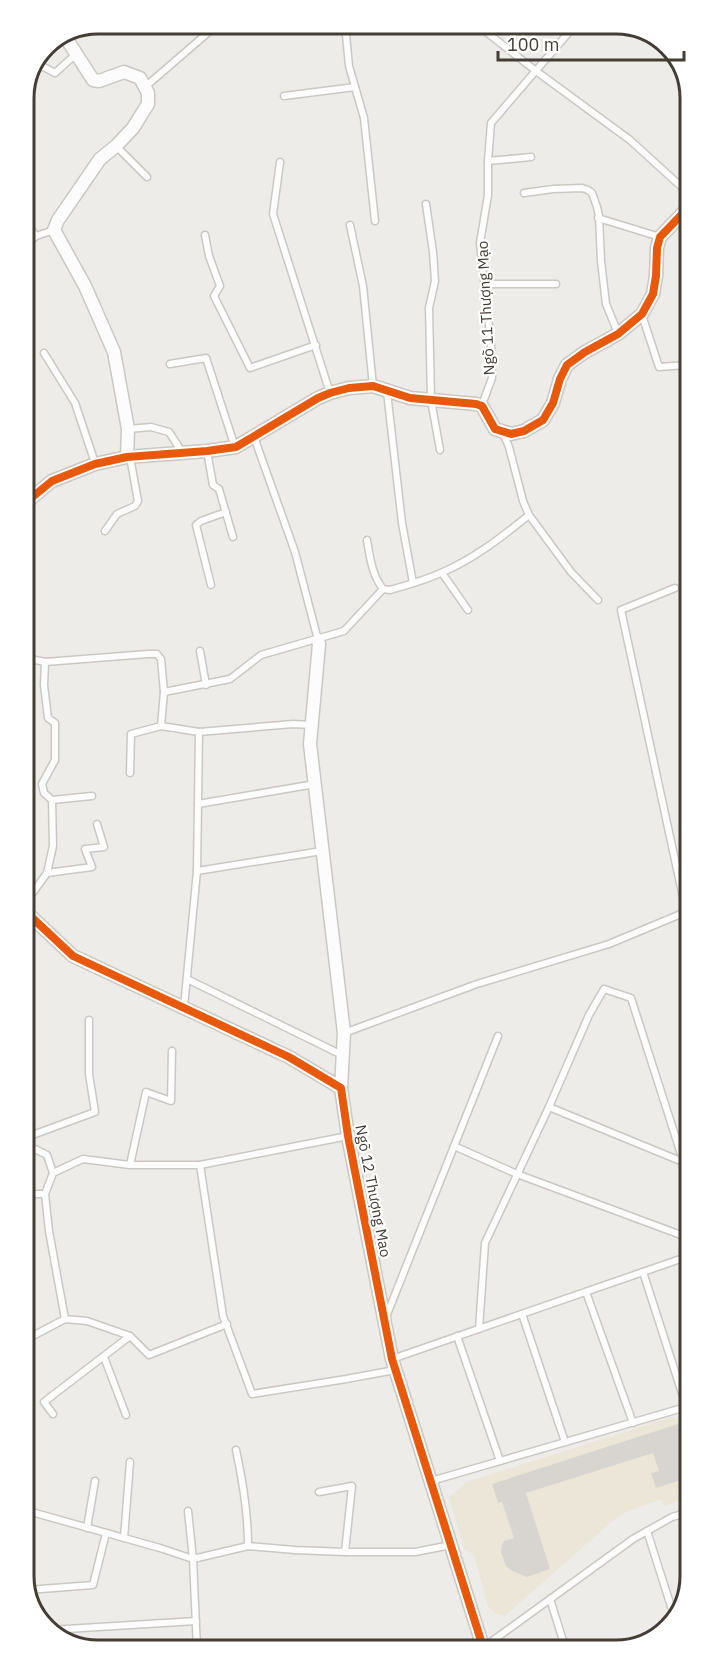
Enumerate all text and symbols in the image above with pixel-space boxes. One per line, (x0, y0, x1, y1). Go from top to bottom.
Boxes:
scale bar (498, 24, 684, 62)
text: 100 m (507, 33, 559, 56)
street label: Ngõ 11 Thượng Mạo (472, 240, 499, 376)
street label: Ngõ 12 Thượng Mao (351, 1123, 396, 1259)

